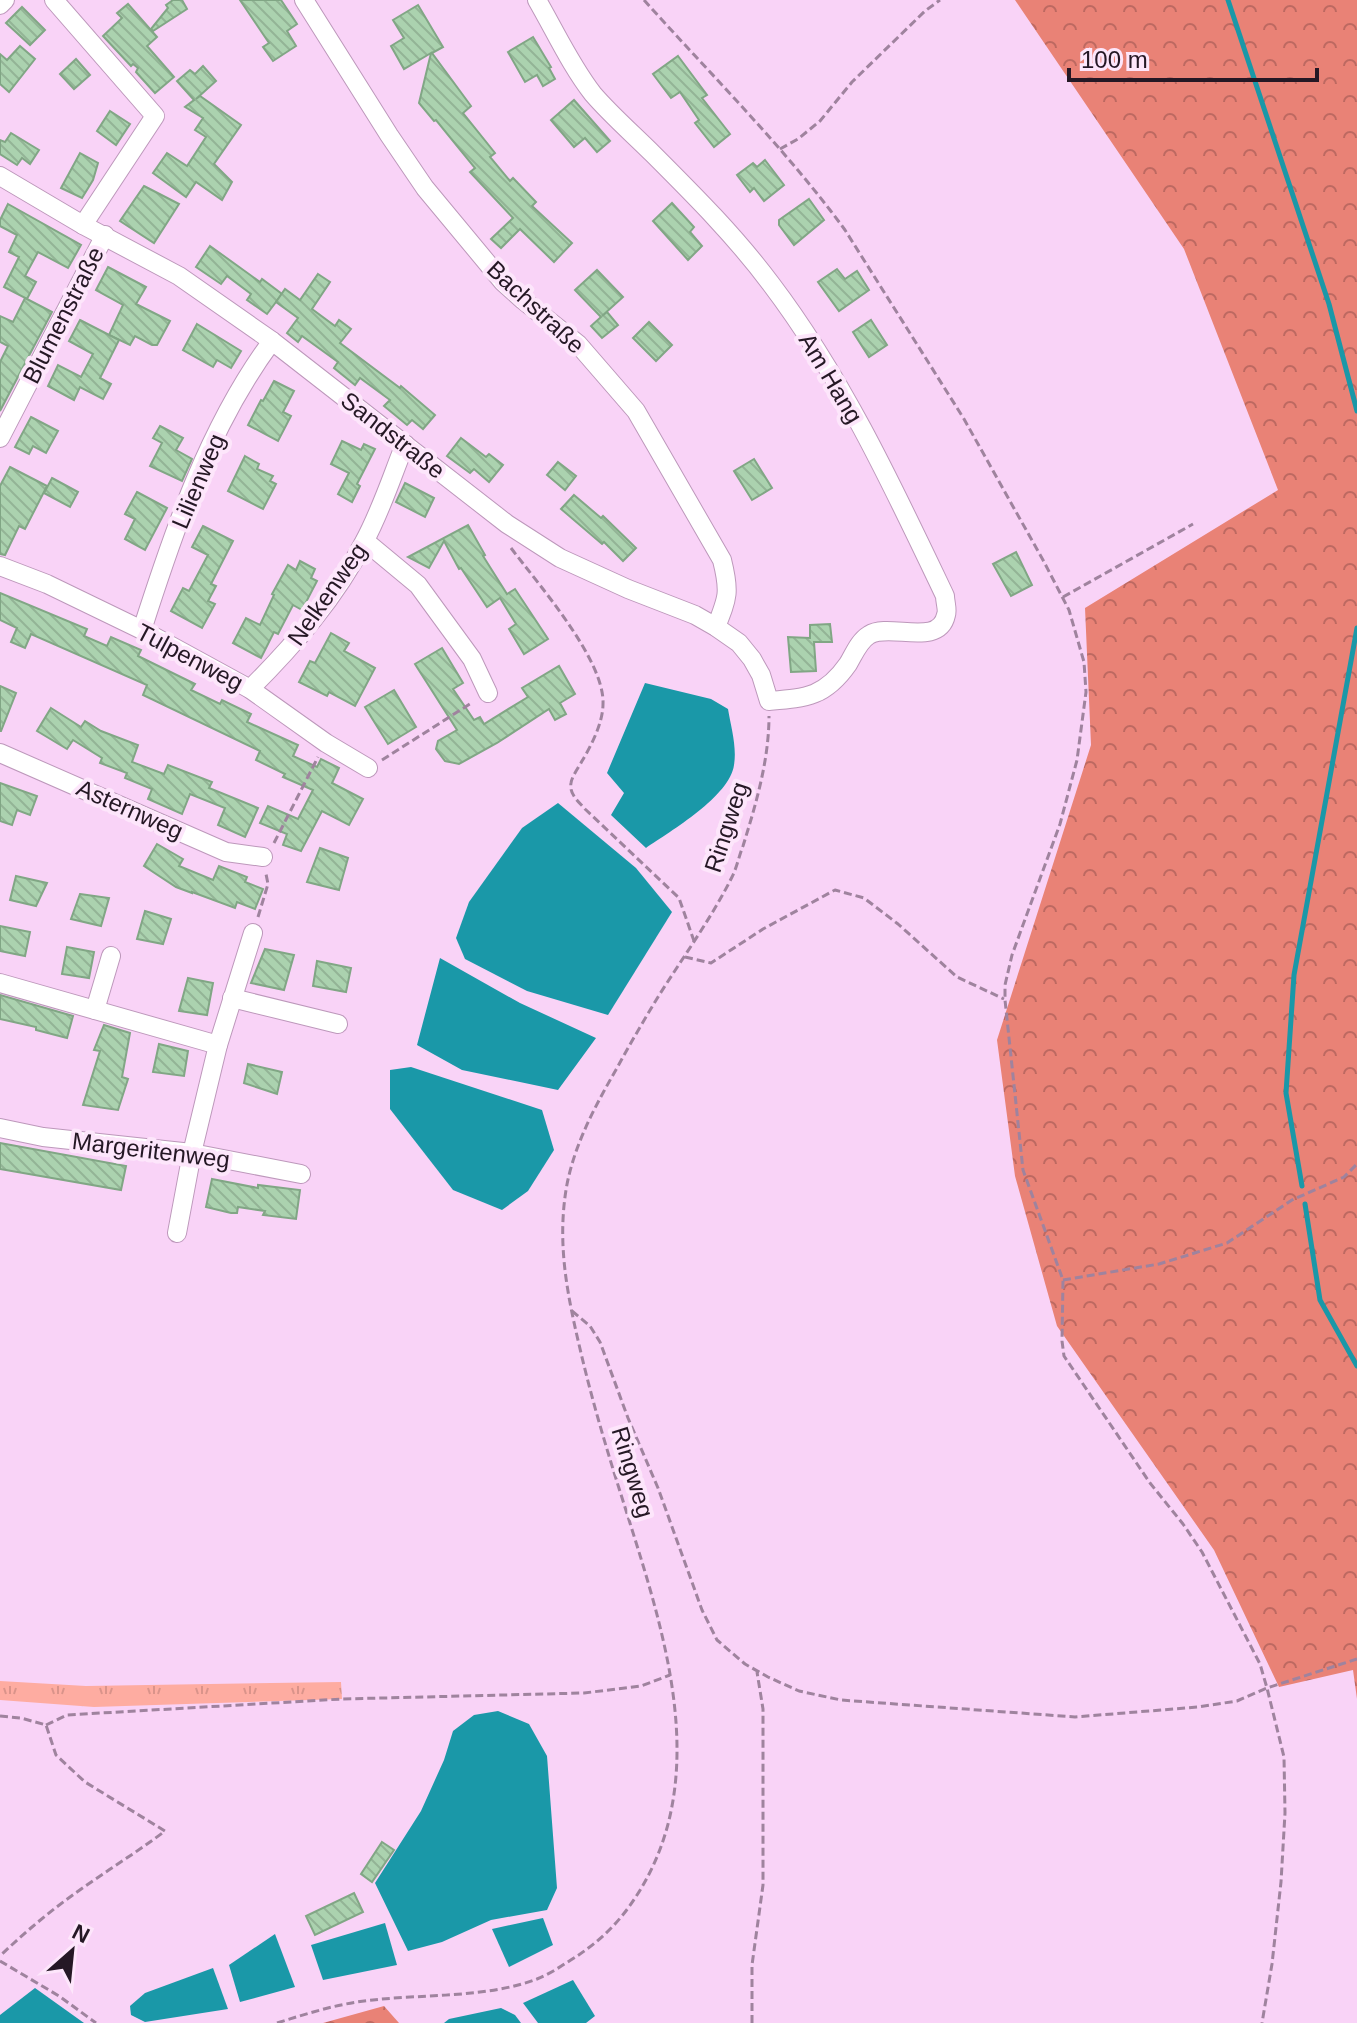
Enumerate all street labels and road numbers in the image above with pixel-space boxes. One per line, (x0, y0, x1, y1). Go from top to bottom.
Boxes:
street label: Blumenstraße (17, 242, 109, 388)
street label: Bachstraße (482, 255, 590, 359)
street label: Am Hang (794, 328, 868, 428)
street label: Sandstraße (336, 386, 450, 484)
street label: Lilienweg (166, 430, 230, 532)
street label: Nelkenweg (282, 538, 372, 650)
street label: Tulpenweg (132, 618, 248, 696)
street label: Asternweg (73, 774, 187, 844)
street label: Ringweg (699, 778, 753, 876)
street label: Margeritenweg (71, 1127, 231, 1173)
street label: Ringweg (606, 1423, 660, 1521)

